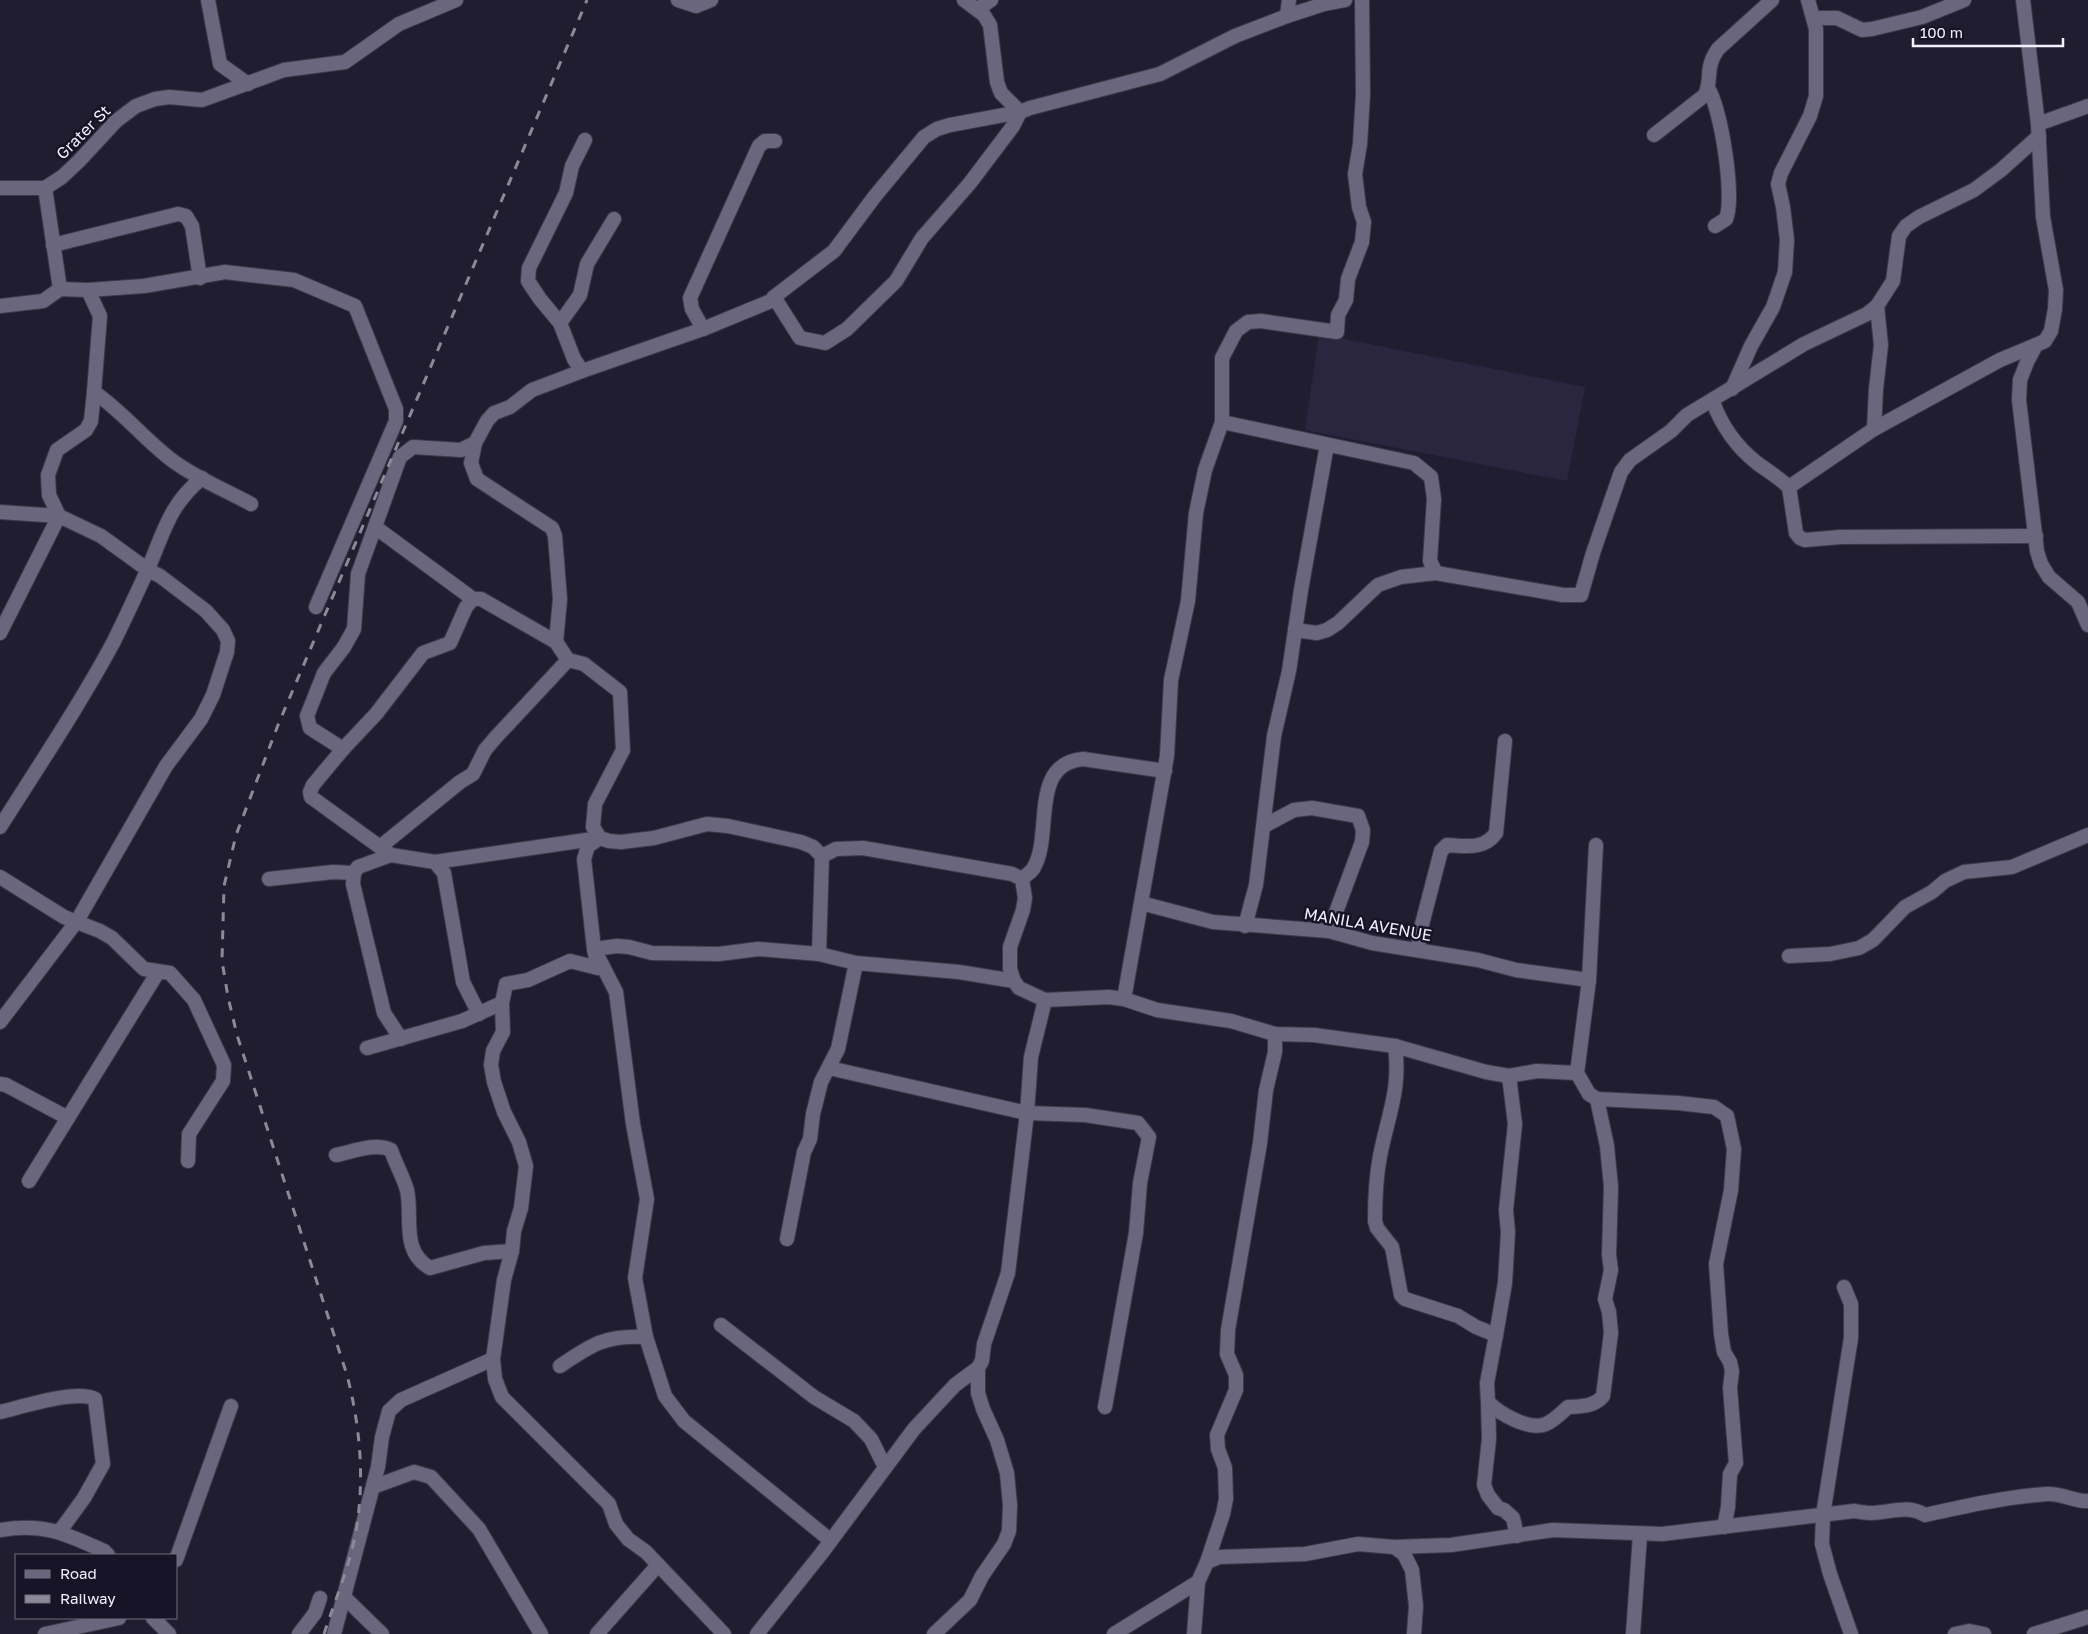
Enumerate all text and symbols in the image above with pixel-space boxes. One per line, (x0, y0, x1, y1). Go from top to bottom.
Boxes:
scale bar (1913, 15, 2063, 47)
text: 100 m (1920, 23, 1963, 41)
street label: Grater St (52, 101, 114, 163)
street label: MANILA AVENUE (1303, 903, 1433, 945)
legend (15, 1554, 178, 1619)
text: Road (60, 1564, 97, 1582)
text: Railway (60, 1589, 116, 1607)

